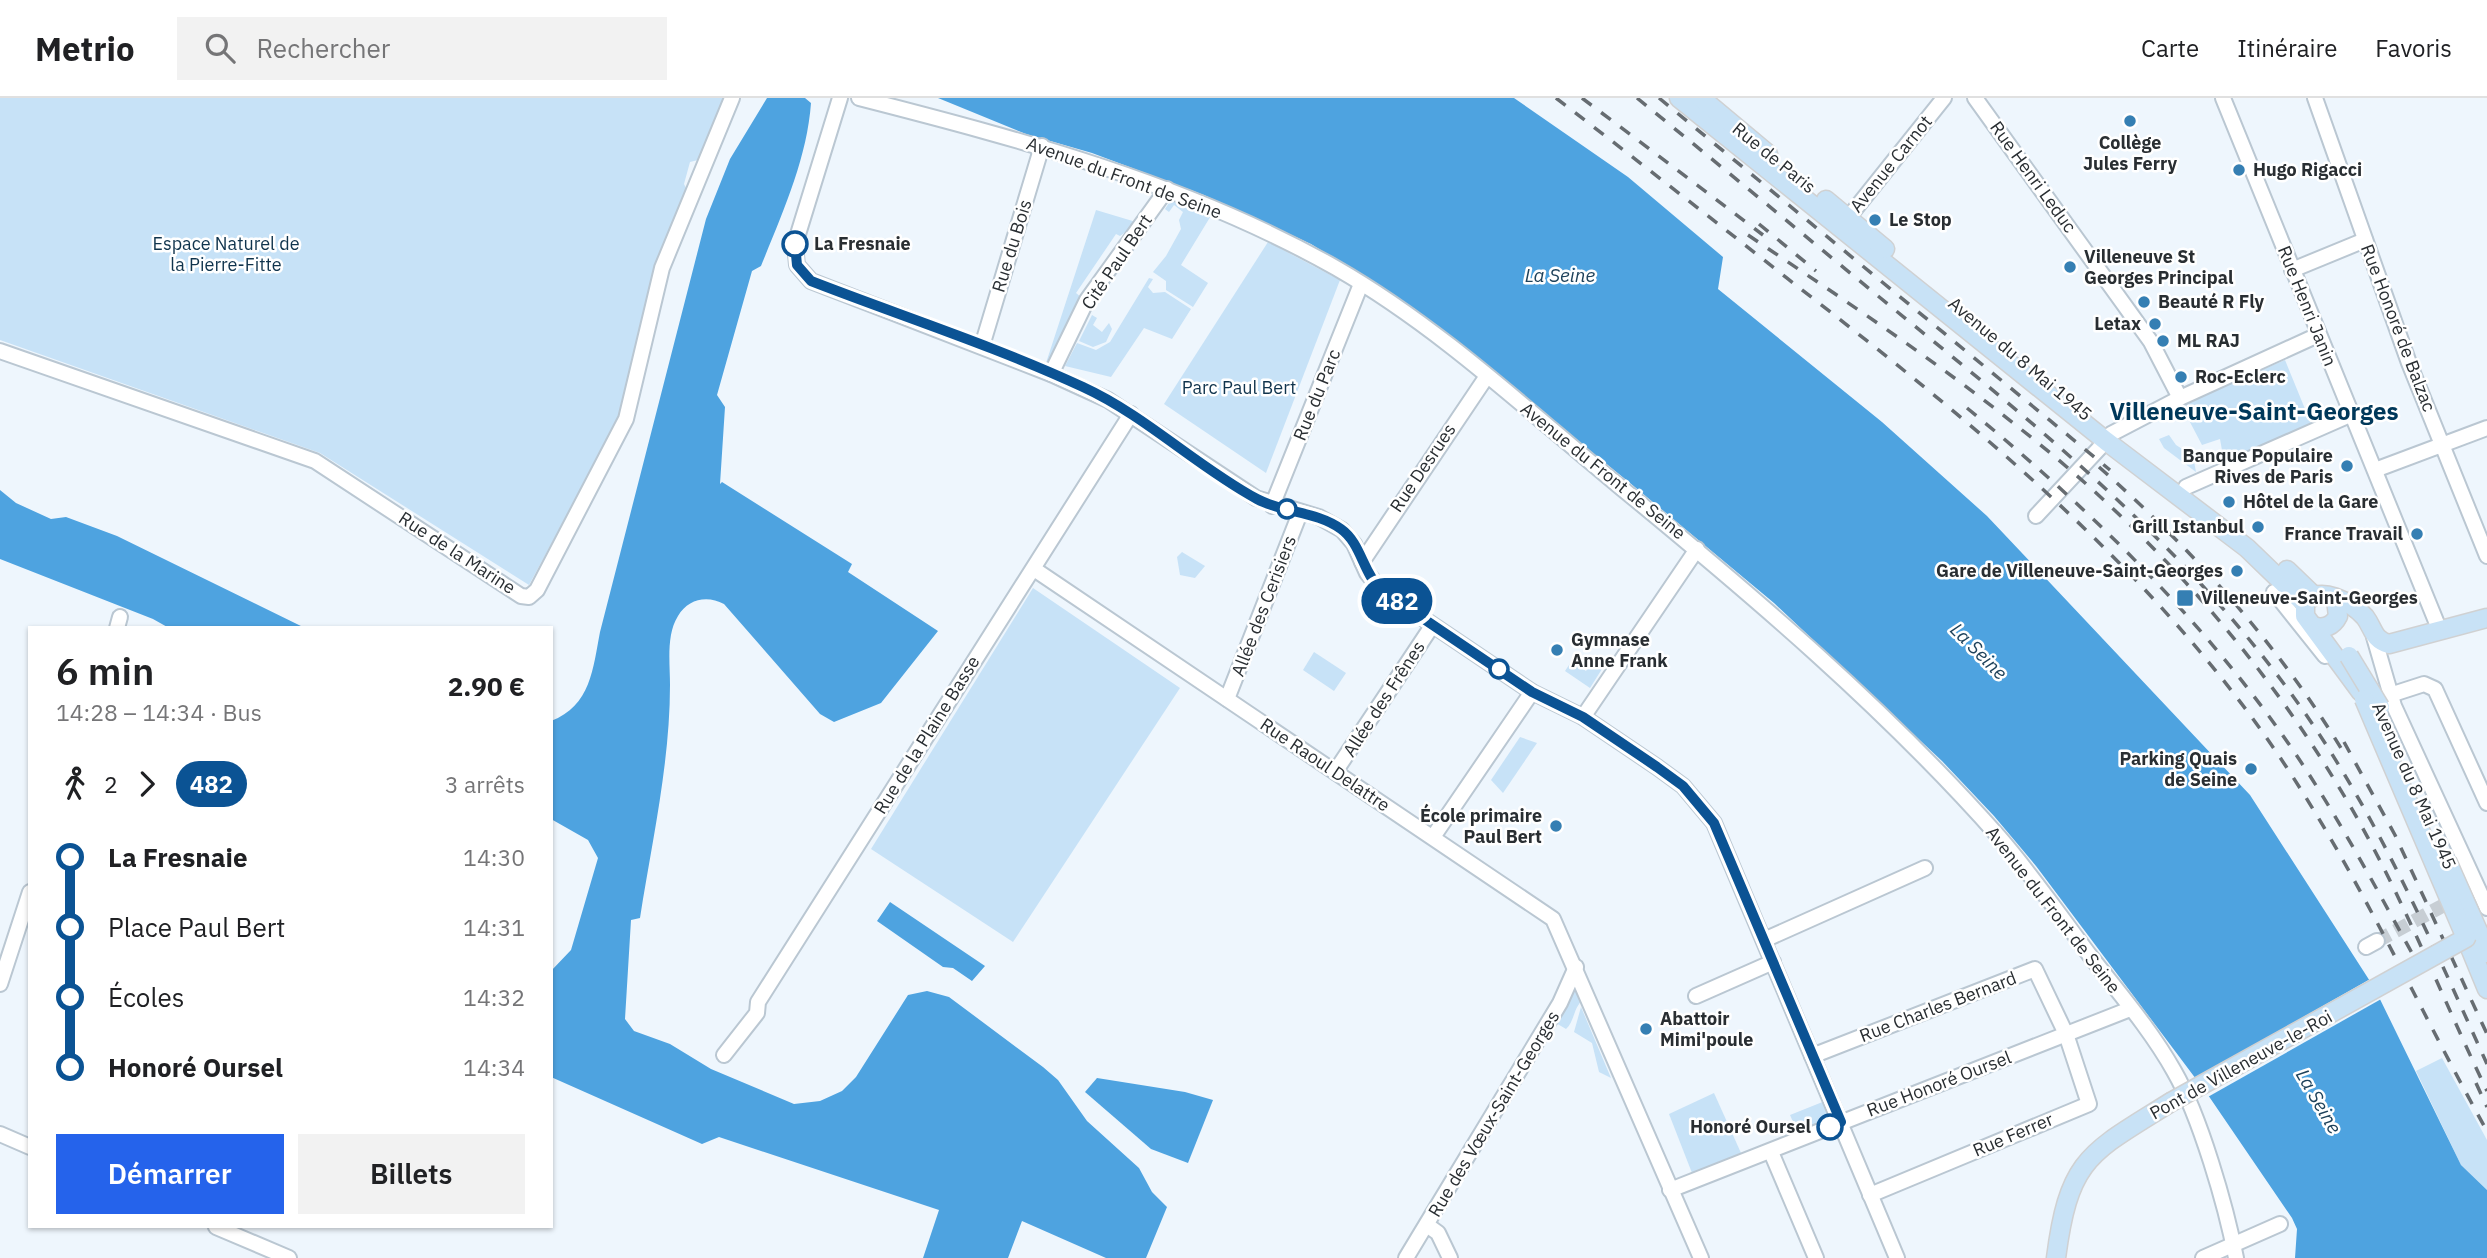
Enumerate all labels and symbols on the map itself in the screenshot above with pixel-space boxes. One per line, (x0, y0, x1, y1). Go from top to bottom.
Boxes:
street label: Avenue Carnot (1844, 110, 1937, 217)
marker: Collège Jules Ferry (2122, 113, 2138, 129)
street label: Rue Henri Leduc (1985, 116, 2082, 237)
street label: Rue de Paris (1728, 117, 1821, 198)
place label: Collège Jules Ferry (2083, 131, 2177, 175)
street label: Avenue du Front de Seine (1024, 132, 1225, 224)
place label: Hugo Rigacci (2253, 158, 2362, 181)
marker: Hugo Rigacci (2231, 162, 2247, 178)
street label: Rue du Bois (987, 197, 1037, 295)
place label: Le Stop (1889, 208, 1952, 231)
street label: Cité Paul Bert (1076, 210, 1157, 314)
marker: Le Stop (1867, 212, 1883, 228)
marker: La Fresnaie (782, 231, 808, 257)
park label: Espace Naturel de la Pierre-Fitte (152, 232, 300, 276)
place label: La Fresnaie (814, 232, 911, 255)
street label: Rue Honoré de Balzac (2356, 241, 2441, 415)
street label: Rue Henri Janin (2273, 242, 2342, 369)
place label: Villeneuve St Georges Principal (2084, 245, 2234, 289)
marker: Villeneuve St Georges Principal (2062, 259, 2078, 275)
water label: La Seine (1525, 263, 1596, 287)
place label: Beauté R Fly (2158, 290, 2265, 313)
street label: Avenue du 8 Mai 1945 (1944, 292, 2097, 425)
marker: Beauté R Fly (2136, 294, 2152, 310)
place label: Letax (2094, 312, 2141, 335)
marker: Letax (2147, 316, 2163, 332)
place label: ML RAJ (2177, 329, 2240, 352)
marker: ML RAJ (2155, 333, 2171, 349)
street label: Rue du Parc (1288, 346, 1345, 444)
place label: Roc-Eclerc (2195, 365, 2286, 388)
marker: Roc-Eclerc (2173, 369, 2189, 385)
park label: Parc Paul Bert (1182, 376, 1296, 399)
district label: Villeneuve-Saint-Georges (2109, 395, 2399, 427)
street label: Avenue du Front de Seine (1516, 397, 1691, 544)
street label: Rue Desrues (1385, 419, 1461, 516)
place label: Banque Populaire Rives de Paris (2183, 444, 2333, 488)
marker: Banque Populaire Rives de Paris (2339, 458, 2355, 474)
place label: Hôtel de la Gare (2243, 490, 2378, 513)
marker: Hôtel de la Gare (2221, 494, 2237, 510)
unlabelled marker (1277, 499, 1297, 519)
street label: Rue de la Marine (395, 506, 520, 599)
place label: Grill Istanbul (2132, 515, 2245, 538)
marker: Grill Istanbul (2250, 519, 2266, 535)
place label: France Travail (2284, 522, 2404, 545)
marker: France Travail (2409, 526, 2425, 542)
street label: Allée des Cerisiers (1226, 532, 1301, 680)
place label: Gare de Villeneuve-Saint-Georges (1936, 559, 2223, 582)
marker: Gare de Villeneuve-Saint-Georges (2229, 563, 2245, 579)
line badge: 482 (1357, 578, 1437, 624)
place label: Villeneuve-Saint-Georges (2201, 586, 2418, 609)
marker: Villeneuve-Saint-Georges (2175, 588, 2195, 608)
water label: La Seine (1946, 618, 2013, 685)
place label: Gymnase Anne Frank (1571, 628, 1668, 672)
street label: Allée des Frênes (1338, 636, 1430, 761)
marker: Gymnase Anne Frank (1549, 642, 1565, 658)
street label: Rue de la Plaine Basse (869, 651, 985, 818)
unlabelled marker (1489, 659, 1509, 679)
street label: Avenue du 8 Mai 1945 (2367, 699, 2462, 873)
street label: Rue Raoul Delattre (1256, 713, 1395, 817)
place label: Parking Quais de Seine (2119, 747, 2237, 791)
marker: Parking Quais de Seine (2243, 761, 2259, 777)
place label: École primaire Paul Bert (1420, 803, 1542, 848)
marker: École primaire Paul Bert (1548, 818, 1564, 834)
street label: Avenue du Front de Seine (1981, 821, 2126, 998)
street label: Rue Charles Bernard (1856, 966, 2020, 1047)
street label: Pont de Villeneuve-le-Roi (2145, 1005, 2336, 1124)
street label: Rue des Vœux-Saint-Georges (1423, 1006, 1564, 1221)
place label: Abattoir Mimi'poule (1660, 1007, 1753, 1051)
marker: Abattoir Mimi'poule (1638, 1021, 1654, 1037)
street label: Rue Honoré Oursel (1863, 1045, 2014, 1122)
water label: La Seine (2291, 1064, 2347, 1138)
street label: Rue Ferrer (1969, 1107, 2057, 1162)
marker: Honoré Oursel (1817, 1114, 1843, 1140)
place label: Honoré Oursel (1690, 1115, 1812, 1138)

